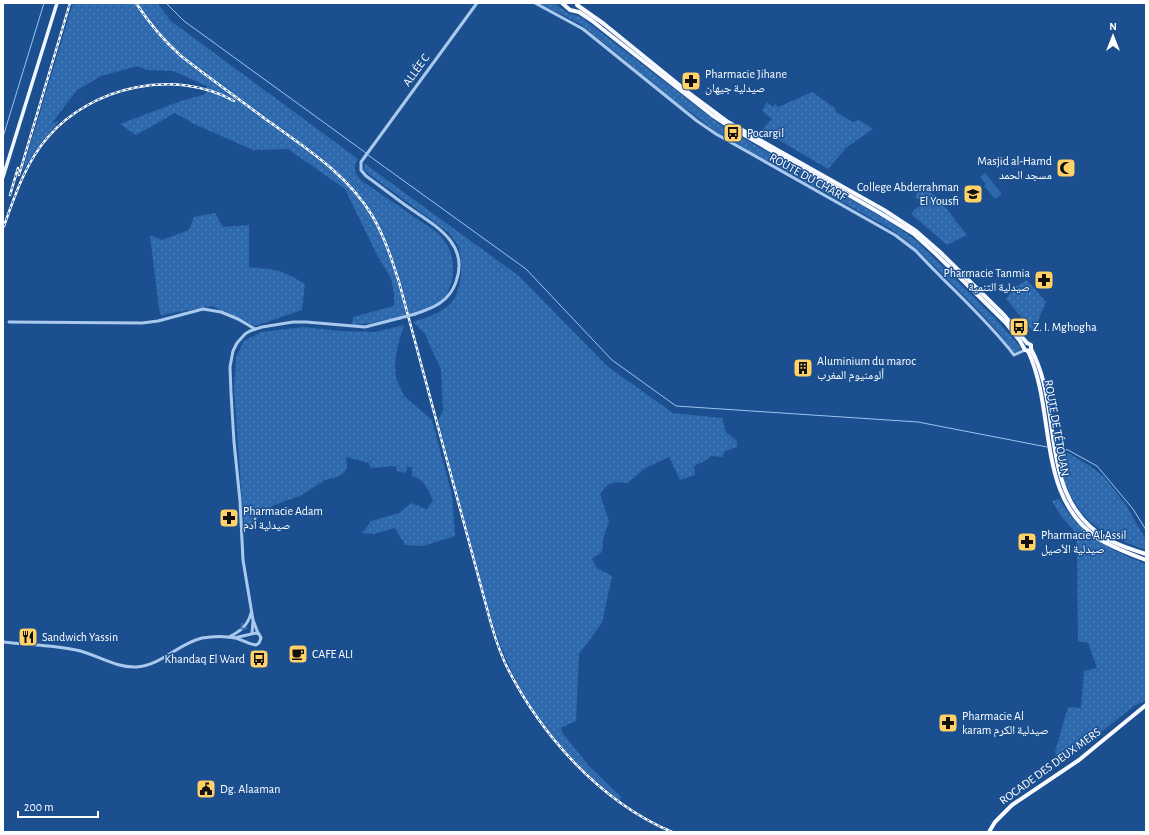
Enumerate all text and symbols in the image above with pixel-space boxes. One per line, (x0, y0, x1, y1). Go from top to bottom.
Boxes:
north arrow (1093, 16, 1133, 56)
text: N (1109, 21, 1117, 32)
street label: ALLÉE C (400, 51, 432, 88)
place label: Pharmacie Jihane صيدلية جيهان (705, 68, 787, 95)
pharmacy icon: Pharmacie Jihane صيدلية جيهان (680, 70, 702, 92)
bus stop icon: Pocargil (722, 122, 744, 144)
place label: Pocargil (747, 127, 784, 139)
street label: ROUTE DU CHARF (768, 151, 849, 203)
place label: Masjid al-Hamd مسجد الحمد (977, 155, 1052, 182)
mosque icon: Masjid al-Hamd مسجد الحمد (1055, 157, 1077, 179)
place label: College Abderrahman El Yousfi (857, 181, 959, 207)
school or university icon: College Abderrahman El Yousfi (962, 183, 984, 205)
place label: Pharmacie Tanmia صيدلية التنمية (943, 267, 1030, 294)
pharmacy icon: Pharmacie Tanmia صيدلية التنمية (1033, 269, 1055, 291)
bus stop icon: Z. I. Mghogha (1008, 316, 1030, 338)
place label: Z. I. Mghogha (1033, 321, 1097, 333)
place label: Aluminium du maroc ألومنيوم المغرب (817, 355, 916, 383)
building icon: Aluminium du maroc ألومنيوم المغرب (792, 357, 814, 379)
street label: ROUTE DE TÉTOUAN (1043, 379, 1072, 477)
place label: Pharmacie Adam صيدلية اًدم (243, 505, 323, 533)
pharmacy icon: Pharmacie Adam صيدلية اًدم (218, 507, 240, 529)
place label: Pharmacie Al Assil صيدلية الأصيل (1041, 529, 1127, 556)
pharmacy icon: Pharmacie Al Assil صيدلية الأصيل (1016, 531, 1038, 553)
one-way arrow (240, 622, 248, 630)
restaurant icon: Sandwich Yassin (17, 626, 39, 648)
place label: Sandwich Yassin (42, 631, 118, 643)
cafe icon: CAFE ALI (287, 643, 309, 665)
bus stop icon: Khandaq El Ward (248, 648, 270, 670)
place label: CAFE ALI (312, 648, 353, 660)
place label: Khandaq El Ward (164, 653, 245, 665)
place label: Pharmacie Al karam صيدلية الكرم (962, 710, 1049, 738)
pharmacy icon: Pharmacie Al karam صيدلية الكرم (937, 712, 959, 734)
street label: ROCADE DES DEUX MERS (997, 725, 1103, 807)
public building icon: Dg. Alaaman (195, 778, 217, 800)
place label: Dg. Alaaman (220, 783, 280, 795)
scale bar (18, 793, 98, 819)
text: 200 m (24, 801, 54, 813)

